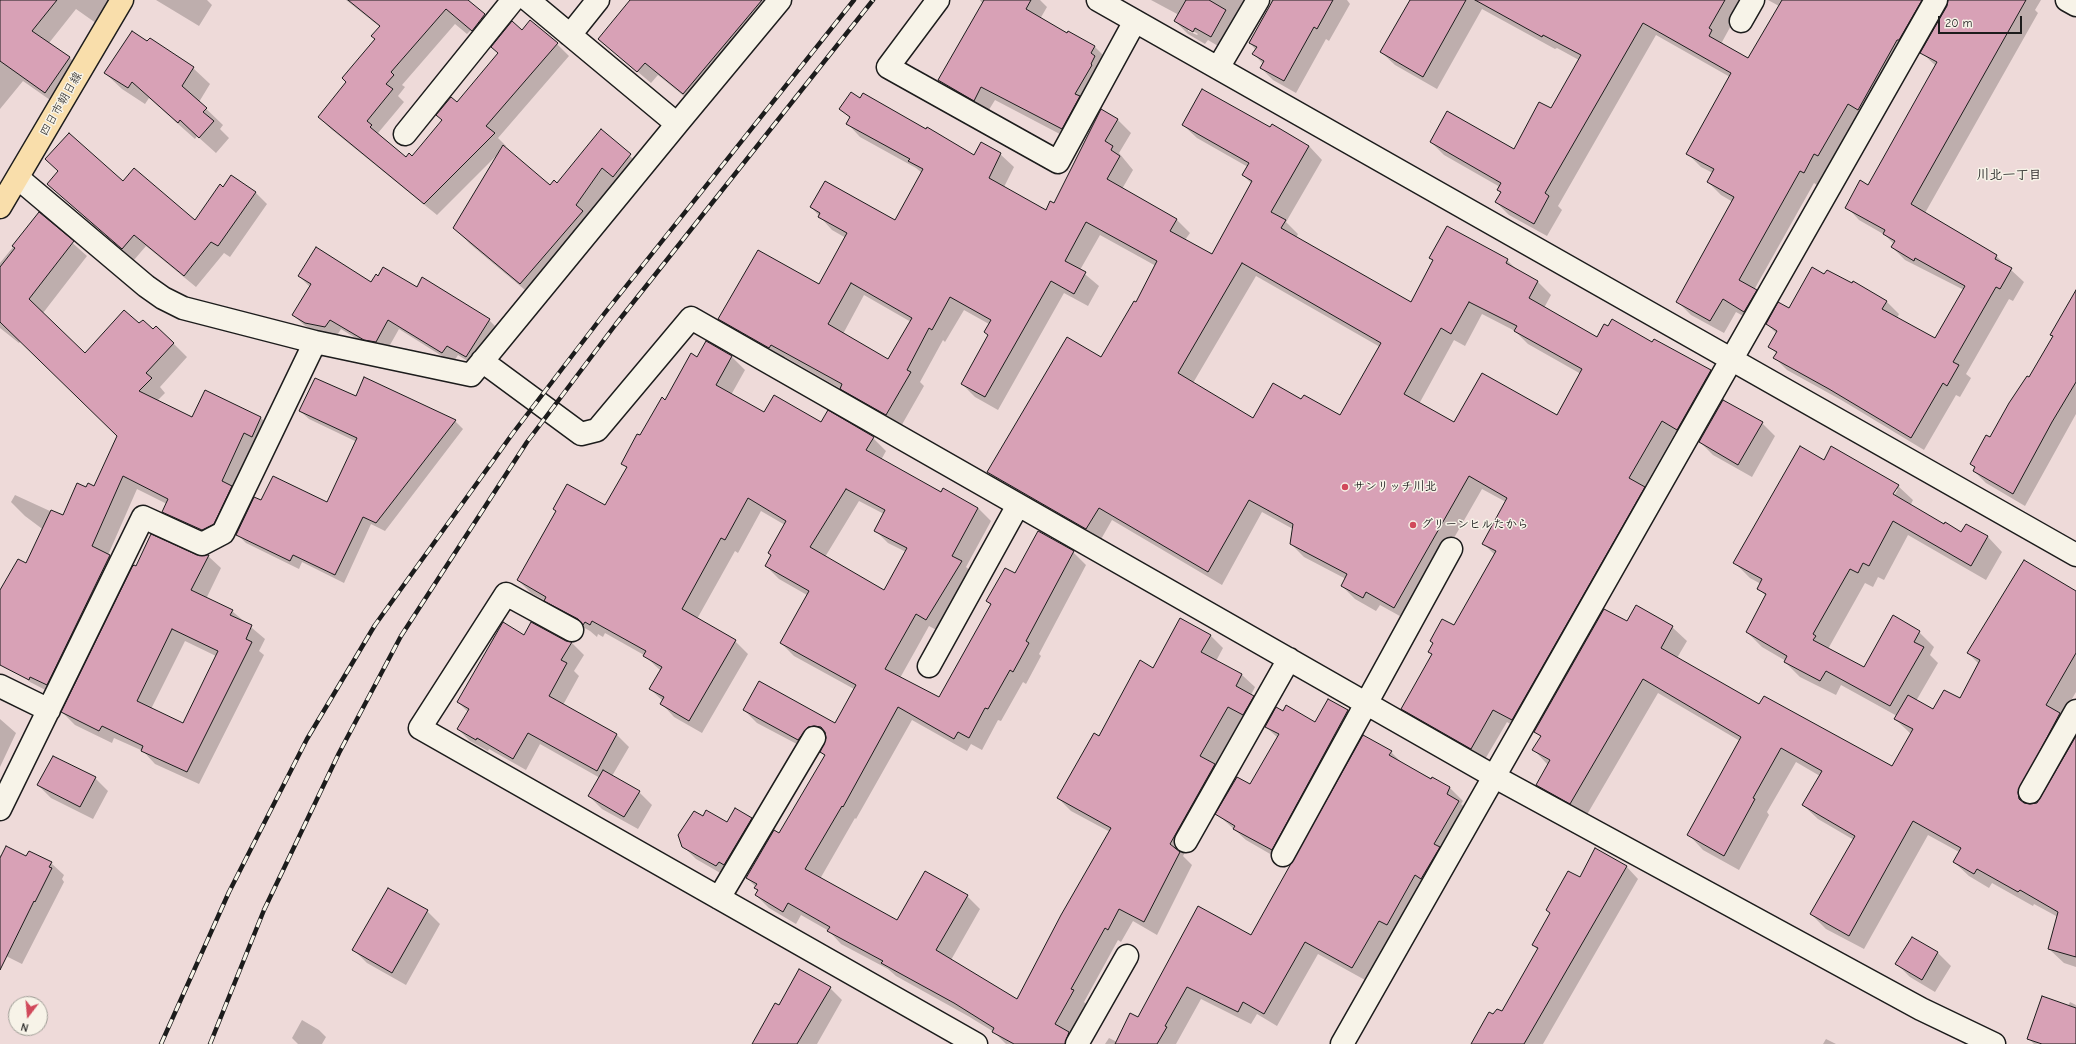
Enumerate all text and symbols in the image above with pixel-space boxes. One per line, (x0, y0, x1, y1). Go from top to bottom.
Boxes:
scale bar (1940, 8, 2024, 34)
text: 20 m (1945, 16, 1973, 30)
street label: 四日市朝日線 (37, 69, 85, 139)
district label: 川北一丁目 (1977, 167, 2041, 183)
place label: サンリッチ川北 (1353, 480, 1437, 494)
marker: サンリッチ川北 (1340, 482, 1350, 492)
place label: グリーンヒルたから (1421, 518, 1529, 532)
marker: グリーンヒルたから (1408, 520, 1418, 530)
north arrow (8, 996, 48, 1036)
text: N (20, 1020, 30, 1034)

